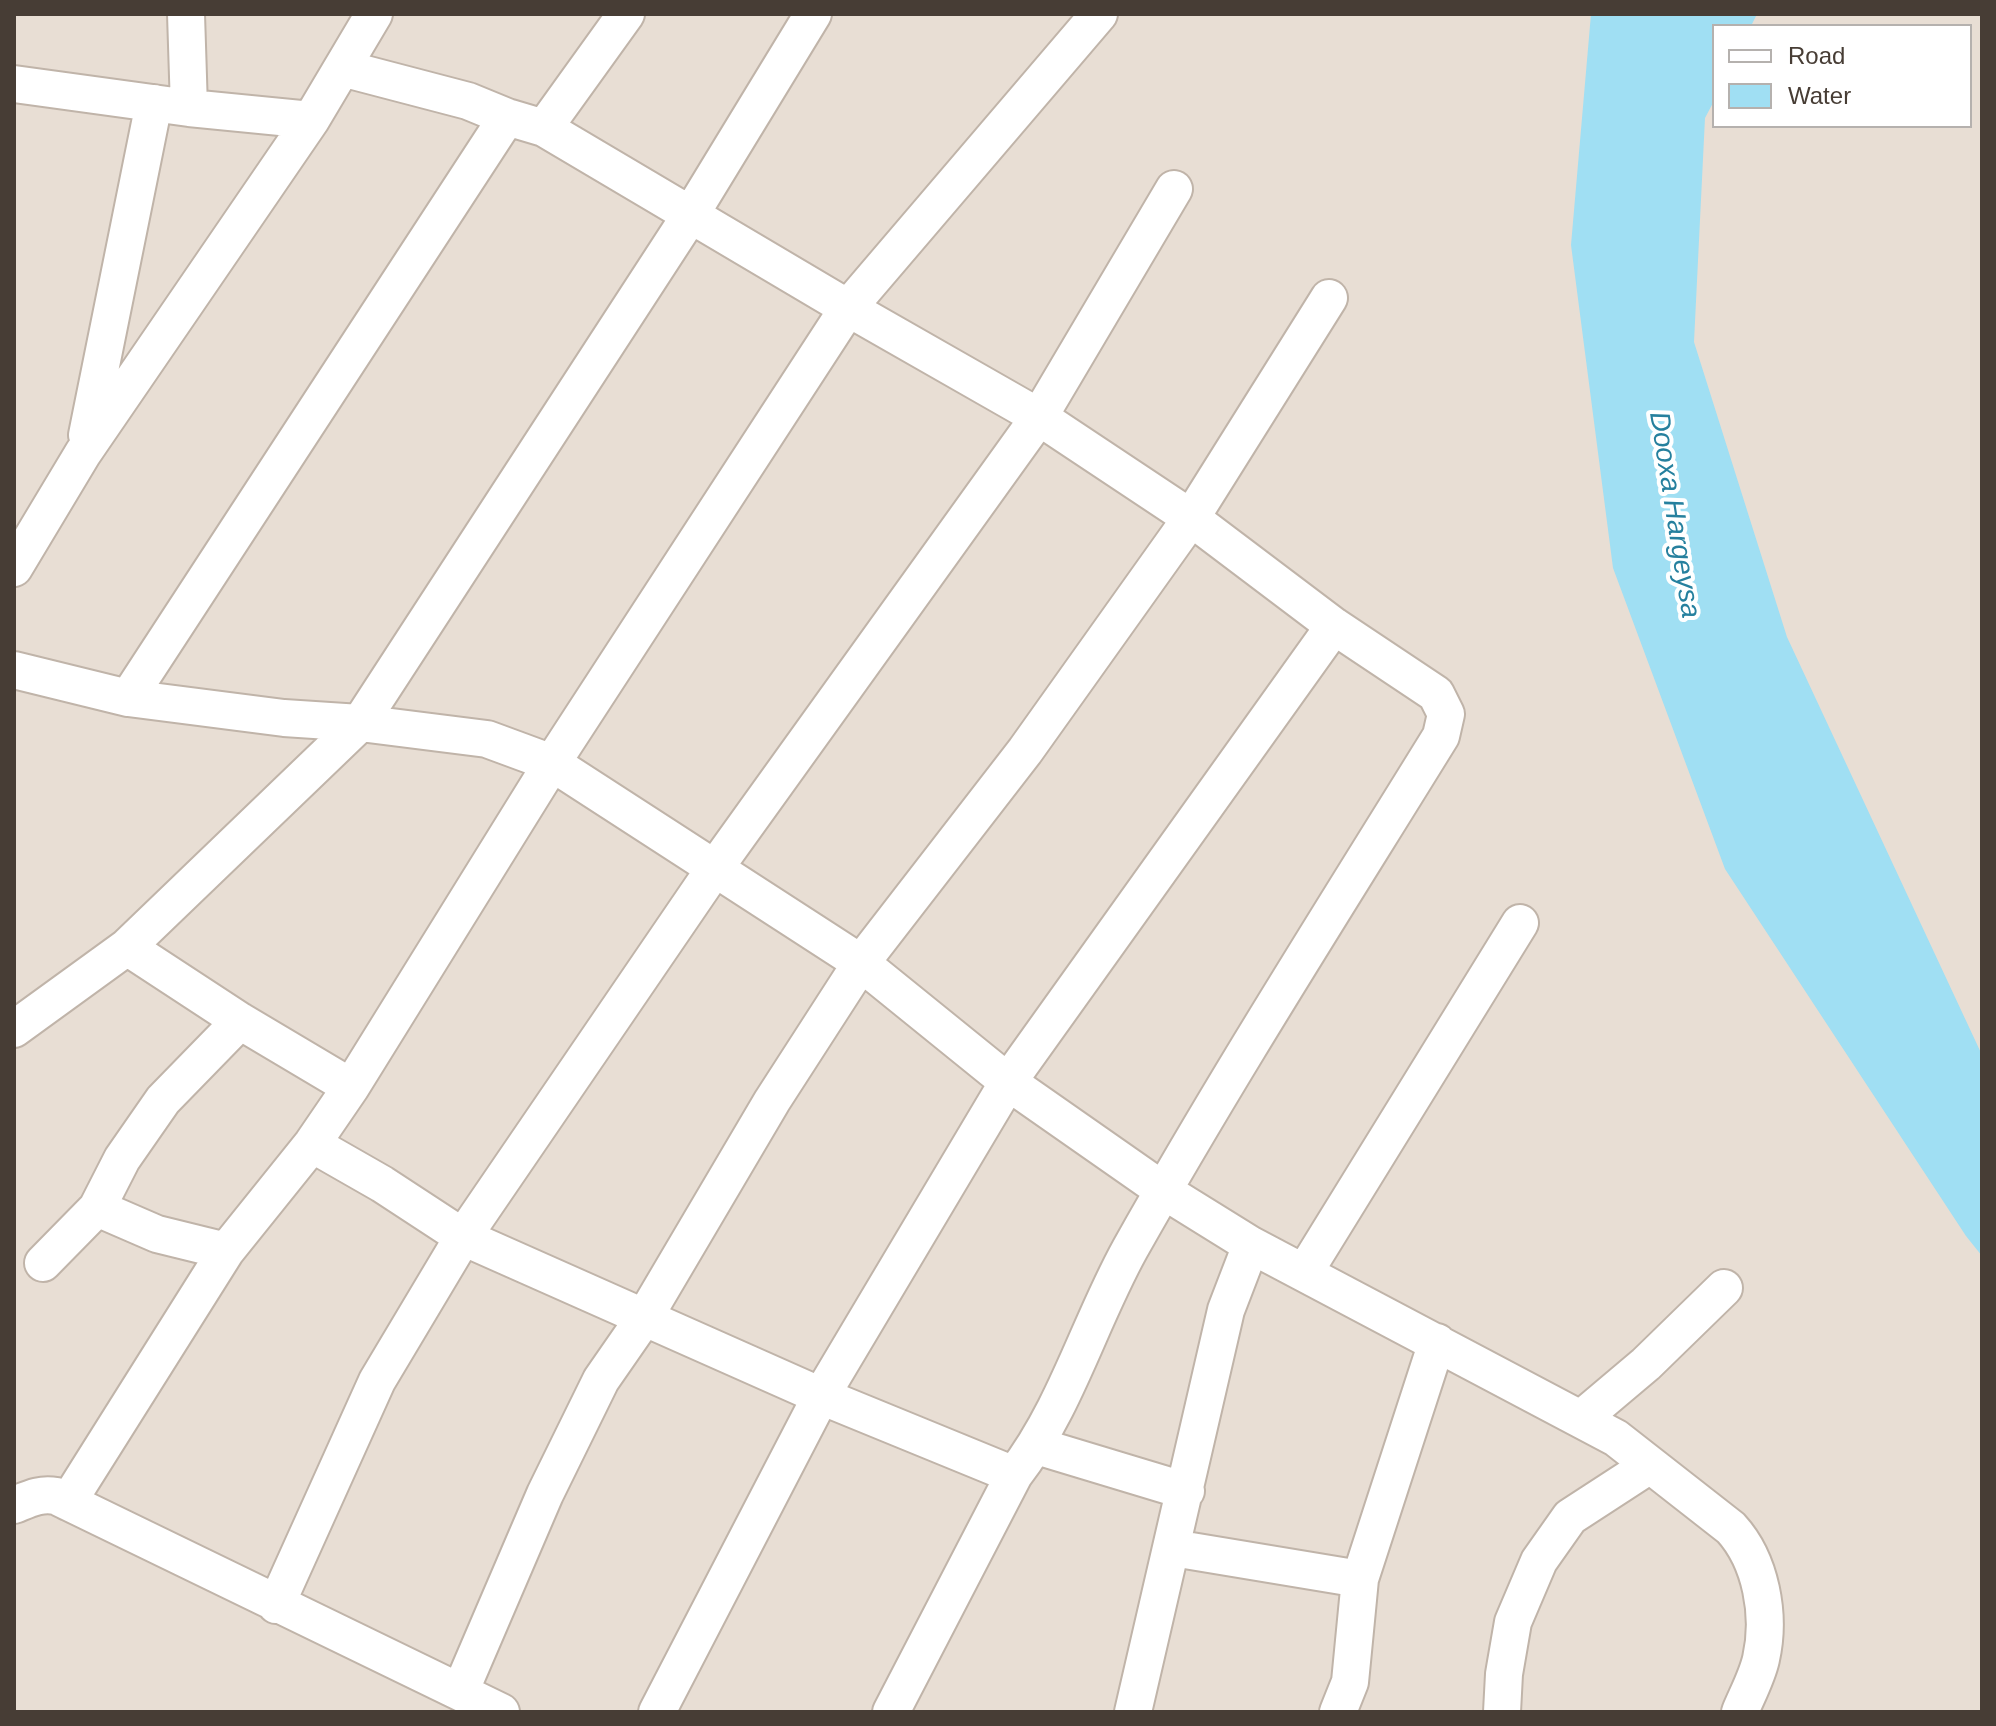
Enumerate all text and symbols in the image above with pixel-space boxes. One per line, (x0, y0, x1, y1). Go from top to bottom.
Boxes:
legend (1712, 24, 1972, 128)
text: Road (1788, 42, 1845, 69)
text: Water (1788, 82, 1851, 109)
water label: Dooxa Hargeysa (1641, 409, 1707, 621)

